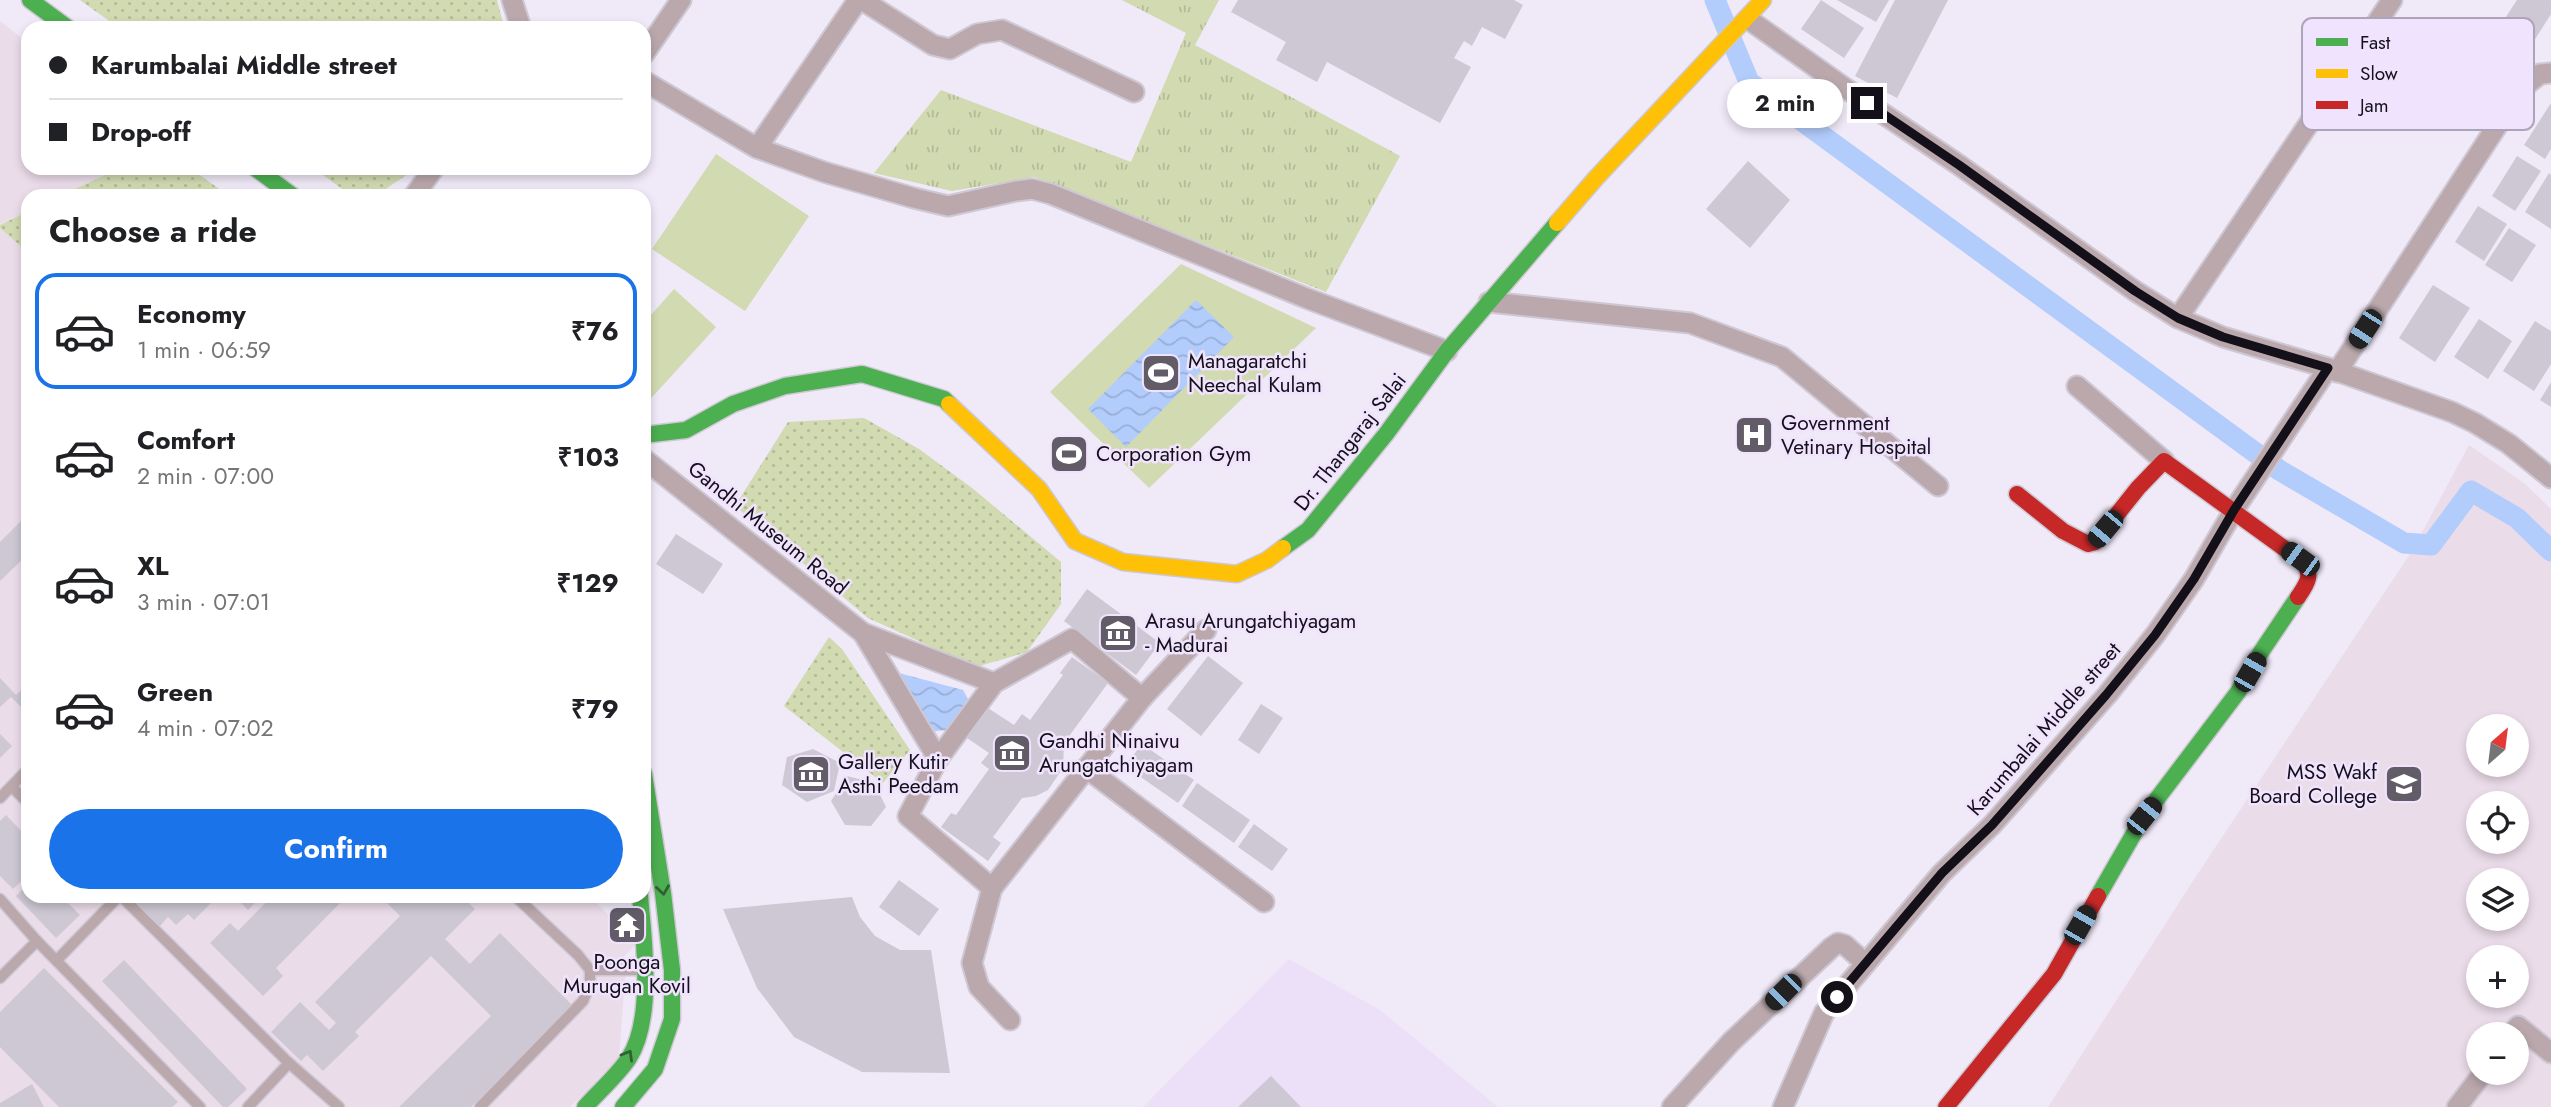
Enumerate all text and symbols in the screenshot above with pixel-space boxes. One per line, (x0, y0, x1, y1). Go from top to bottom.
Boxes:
legend (2302, 18, 2534, 130)
text: Fast (2360, 29, 2391, 56)
text: Karumbalai Middle street (91, 46, 397, 84)
text: Slow (2360, 60, 2398, 87)
callout: 2 min (1727, 78, 1842, 128)
text: 2 min (1755, 86, 1815, 120)
route end (1851, 87, 1883, 119)
text: Jam (2357, 92, 2389, 119)
text: Drop-off (91, 113, 191, 151)
text: Choose a ride (49, 208, 257, 254)
text: Economy (137, 295, 246, 333)
icon: car (53, 300, 116, 363)
car (2345, 306, 2386, 352)
text: ₹76 (571, 312, 619, 350)
text: 1 min · 06:59 (137, 333, 271, 367)
place label: Managaratchi Neechal Kulam (1188, 346, 1322, 400)
sports icon: Managaratchi Neechal Kulam (1140, 352, 1182, 394)
street label: Dr. Thangaraj Salai (1287, 367, 1413, 517)
place label: Government Vetinary Hospital (1781, 408, 1931, 462)
hospital icon: Government Vetinary Hospital (1733, 414, 1775, 456)
text: Comfort (137, 421, 235, 459)
icon: car (53, 426, 116, 489)
sports icon: Corporation Gym (1048, 433, 1090, 475)
text: ₹103 (558, 438, 619, 476)
place label: Corporation Gym (1096, 439, 1251, 469)
street label: Gandhi Museum Road (681, 454, 855, 602)
text: 2 min · 07:00 (137, 459, 274, 493)
car (2084, 506, 2127, 552)
car (2277, 538, 2324, 580)
text: XL (137, 547, 169, 585)
icon: car (53, 552, 116, 615)
text: ₹129 (556, 564, 619, 602)
text: 3 min · 07:01 (137, 585, 270, 619)
place label: Arasu Arungatchiyagam - Madurai (1145, 606, 1357, 660)
museum icon: Arasu Arungatchiyagam - Madurai (1097, 612, 1139, 654)
street label: Karumbalai Middle street (1960, 636, 2128, 822)
car (2231, 649, 2270, 695)
text: Green (137, 673, 213, 711)
icon: car (53, 678, 116, 741)
text: ₹79 (571, 690, 619, 728)
text: 4 min · 07:02 (137, 711, 274, 745)
north arrow (2466, 714, 2529, 777)
map controls (2466, 714, 2529, 1085)
place label: Gandhi Ninaivu Arungatchiyagam (1039, 726, 1194, 780)
museum icon: Gandhi Ninaivu Arungatchiyagam (991, 732, 1033, 774)
place label: Gallery Kutir Asthi Peedam (838, 747, 959, 801)
museum icon: Gallery Kutir Asthi Peedam (790, 753, 832, 795)
place label: MSS Wakf Board College (2249, 757, 2378, 811)
school or university icon: MSS Wakf Board College (2383, 763, 2425, 805)
button: locate (2466, 791, 2529, 854)
car (2123, 793, 2166, 839)
button: Confirm (49, 809, 623, 889)
button: layers (2466, 868, 2529, 931)
one-way arrow (655, 884, 670, 896)
car (2061, 902, 2100, 948)
temple icon: Poonga Murugan Kovil (606, 904, 648, 946)
button: + (2466, 945, 2529, 1008)
place label: Poonga Murugan Kovil (563, 947, 691, 1001)
car (1761, 970, 1806, 1014)
route start (1821, 981, 1853, 1013)
button: − (2466, 1022, 2529, 1085)
one-way arrow (620, 1049, 633, 1062)

